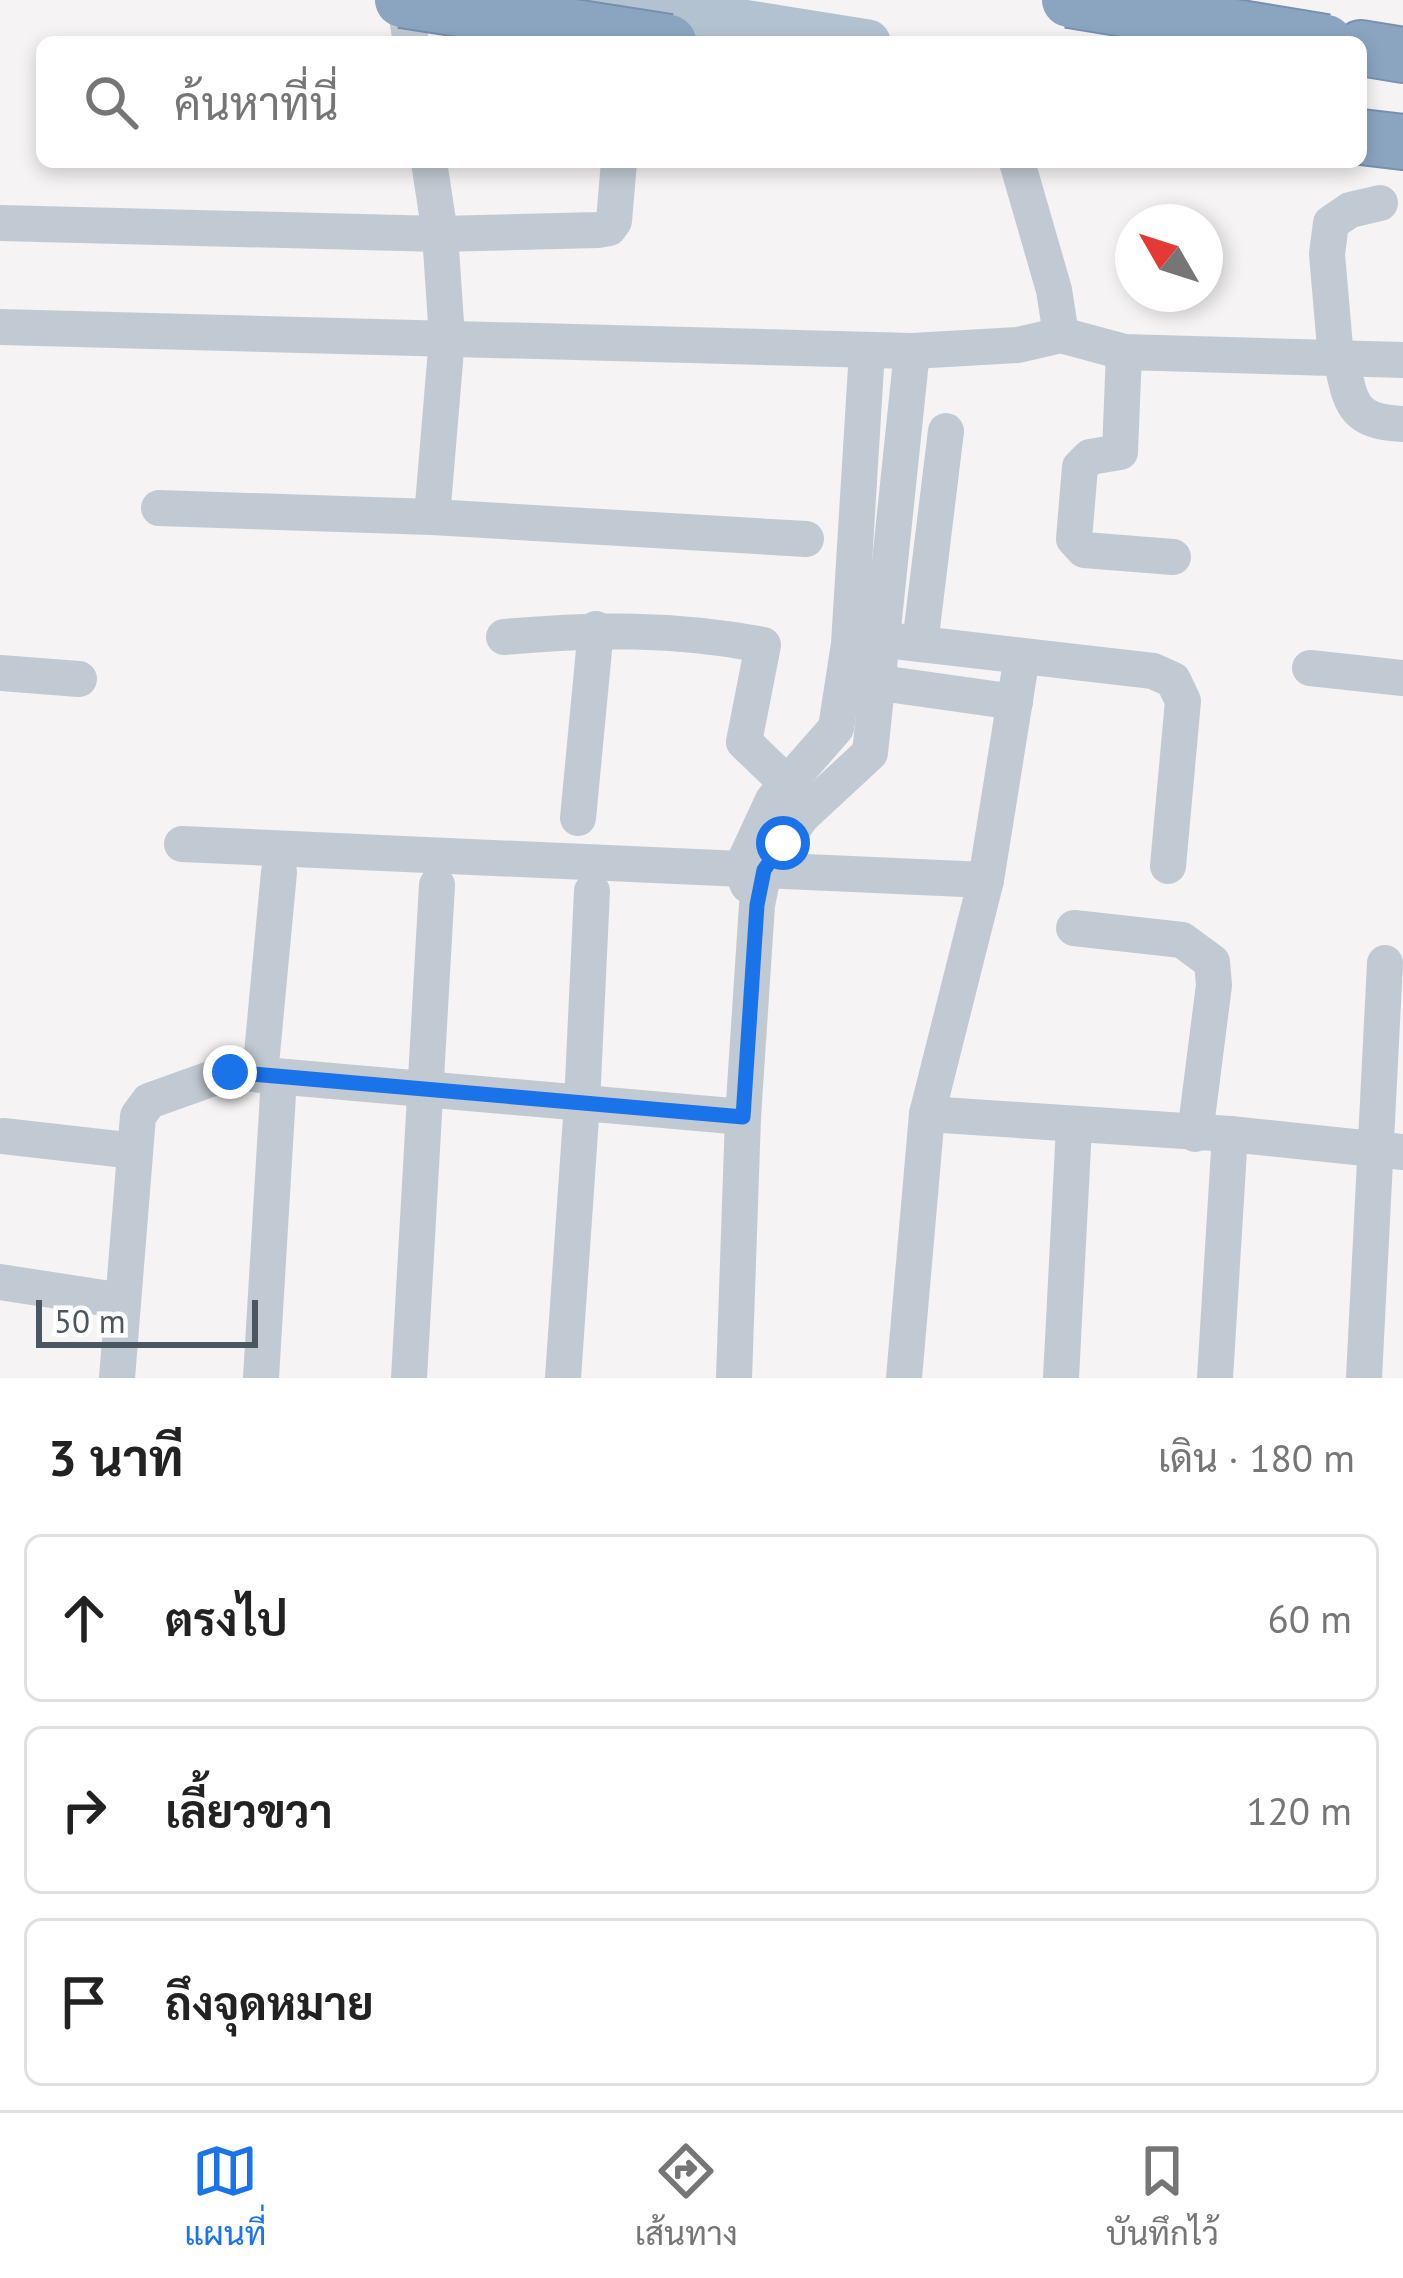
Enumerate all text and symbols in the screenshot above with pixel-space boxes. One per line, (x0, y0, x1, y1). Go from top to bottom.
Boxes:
search box (36, 36, 1367, 168)
icon: search (78, 69, 144, 135)
text: ค้นหาที่นี่ (174, 74, 338, 132)
north arrow (1115, 204, 1223, 312)
route start (756, 816, 810, 870)
route end (203, 1045, 257, 1099)
scale bar (36, 1294, 258, 1347)
text: 50 m (54, 1299, 126, 1342)
text: 3 นาที (48, 1424, 184, 1490)
text: เดิน · 180 m (1158, 1432, 1355, 1483)
icon: ahead (51, 1585, 117, 1651)
text: ตรงไป (165, 1590, 288, 1648)
text: 60 m (1267, 1593, 1352, 1644)
icon: right (51, 1777, 117, 1843)
text: เลี้ยวขวา (165, 1782, 333, 1840)
text: 120 m (1246, 1785, 1352, 1836)
icon: arrive (51, 1969, 117, 2035)
text: ถึงจุดหมาย (165, 1974, 374, 2032)
tab: แผนที่ (184, 2138, 266, 2254)
tab: เส้นทาง (635, 2138, 738, 2254)
tab: บันทึกไว้ (1106, 2138, 1219, 2254)

